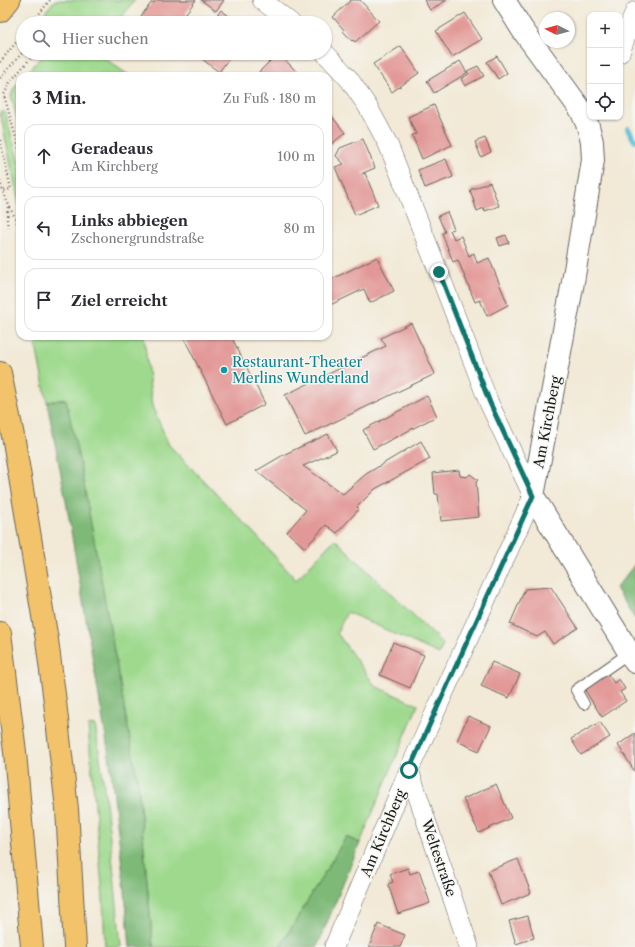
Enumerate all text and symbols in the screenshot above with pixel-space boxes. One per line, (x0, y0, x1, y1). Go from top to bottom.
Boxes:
north arrow (539, 12, 575, 48)
map controls (587, 12, 623, 120)
button: + (587, 12, 623, 48)
search box (16, 16, 332, 60)
icon: search (30, 27, 52, 49)
text: Hier suchen (62, 29, 149, 48)
button: − (587, 48, 623, 84)
button: locate (587, 84, 623, 120)
text: 3 Min. (32, 88, 86, 108)
text: Zu Fuß · 180 m (223, 90, 316, 106)
text: Geradeaus (71, 139, 153, 158)
icon: ahead (33, 145, 55, 167)
text: 100 m (277, 148, 315, 164)
text: Am Kirchberg (71, 158, 158, 174)
text: Links abbiegen (71, 211, 188, 230)
icon: left (33, 217, 55, 239)
text: 80 m (283, 220, 315, 236)
text: Zschonergrundstraße (71, 230, 204, 246)
route end (430, 263, 448, 281)
icon: arrive (33, 289, 55, 311)
text: Ziel erreicht (71, 291, 167, 310)
place label: Restaurant-Theater Merlins Wunderland (232, 353, 370, 387)
marker: Restaurant-Theater Merlins Wunderland (219, 365, 229, 375)
street label: Am Kirchberg (529, 374, 565, 471)
route start (400, 761, 418, 779)
street label: Am Kirchberg (356, 786, 410, 881)
street label: Weltestraße (417, 816, 461, 899)

